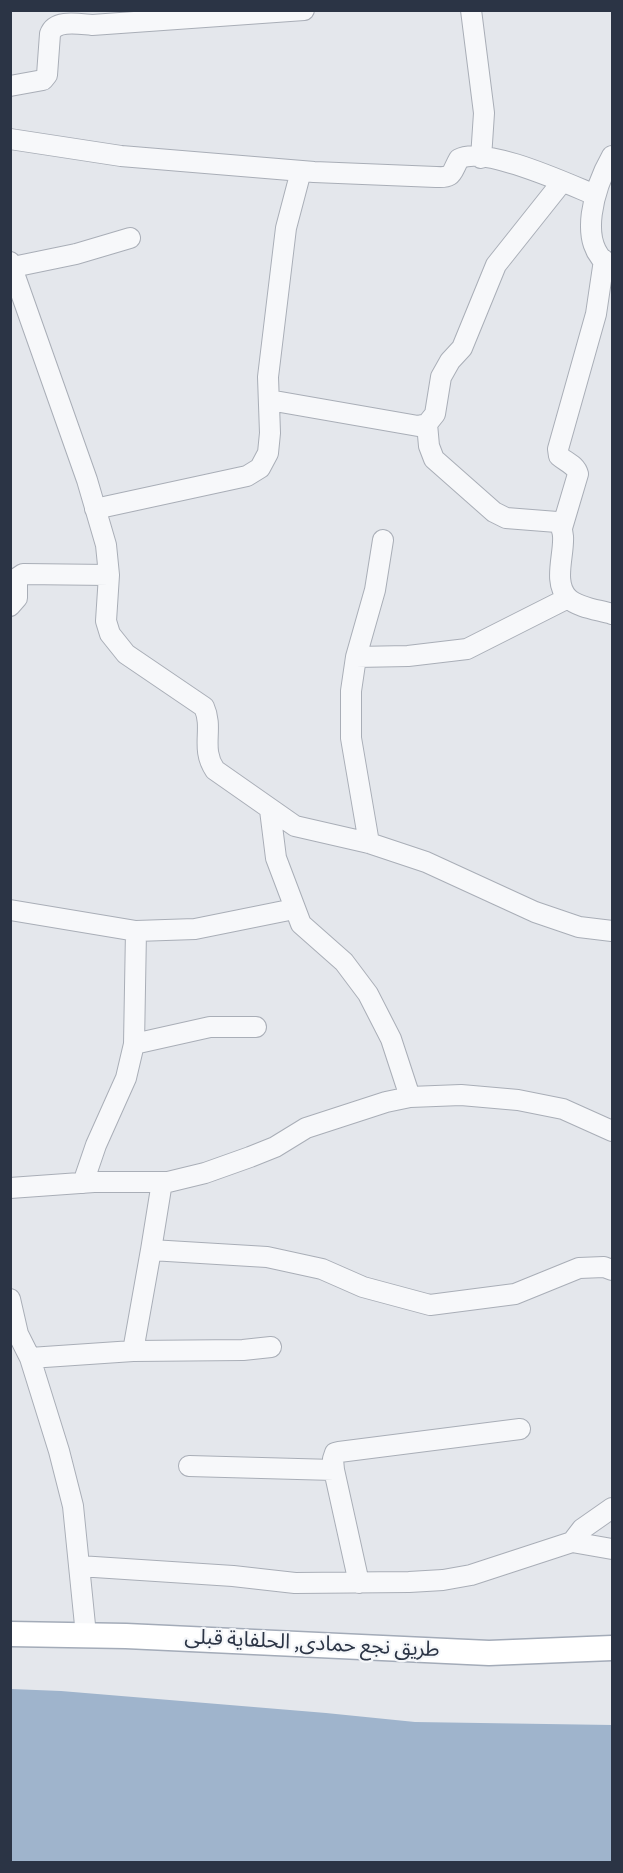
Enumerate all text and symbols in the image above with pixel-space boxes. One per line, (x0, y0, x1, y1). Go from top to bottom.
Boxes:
street label: طريق نجع حمادى, الحلفاية قبلى (184, 1626, 440, 1664)

